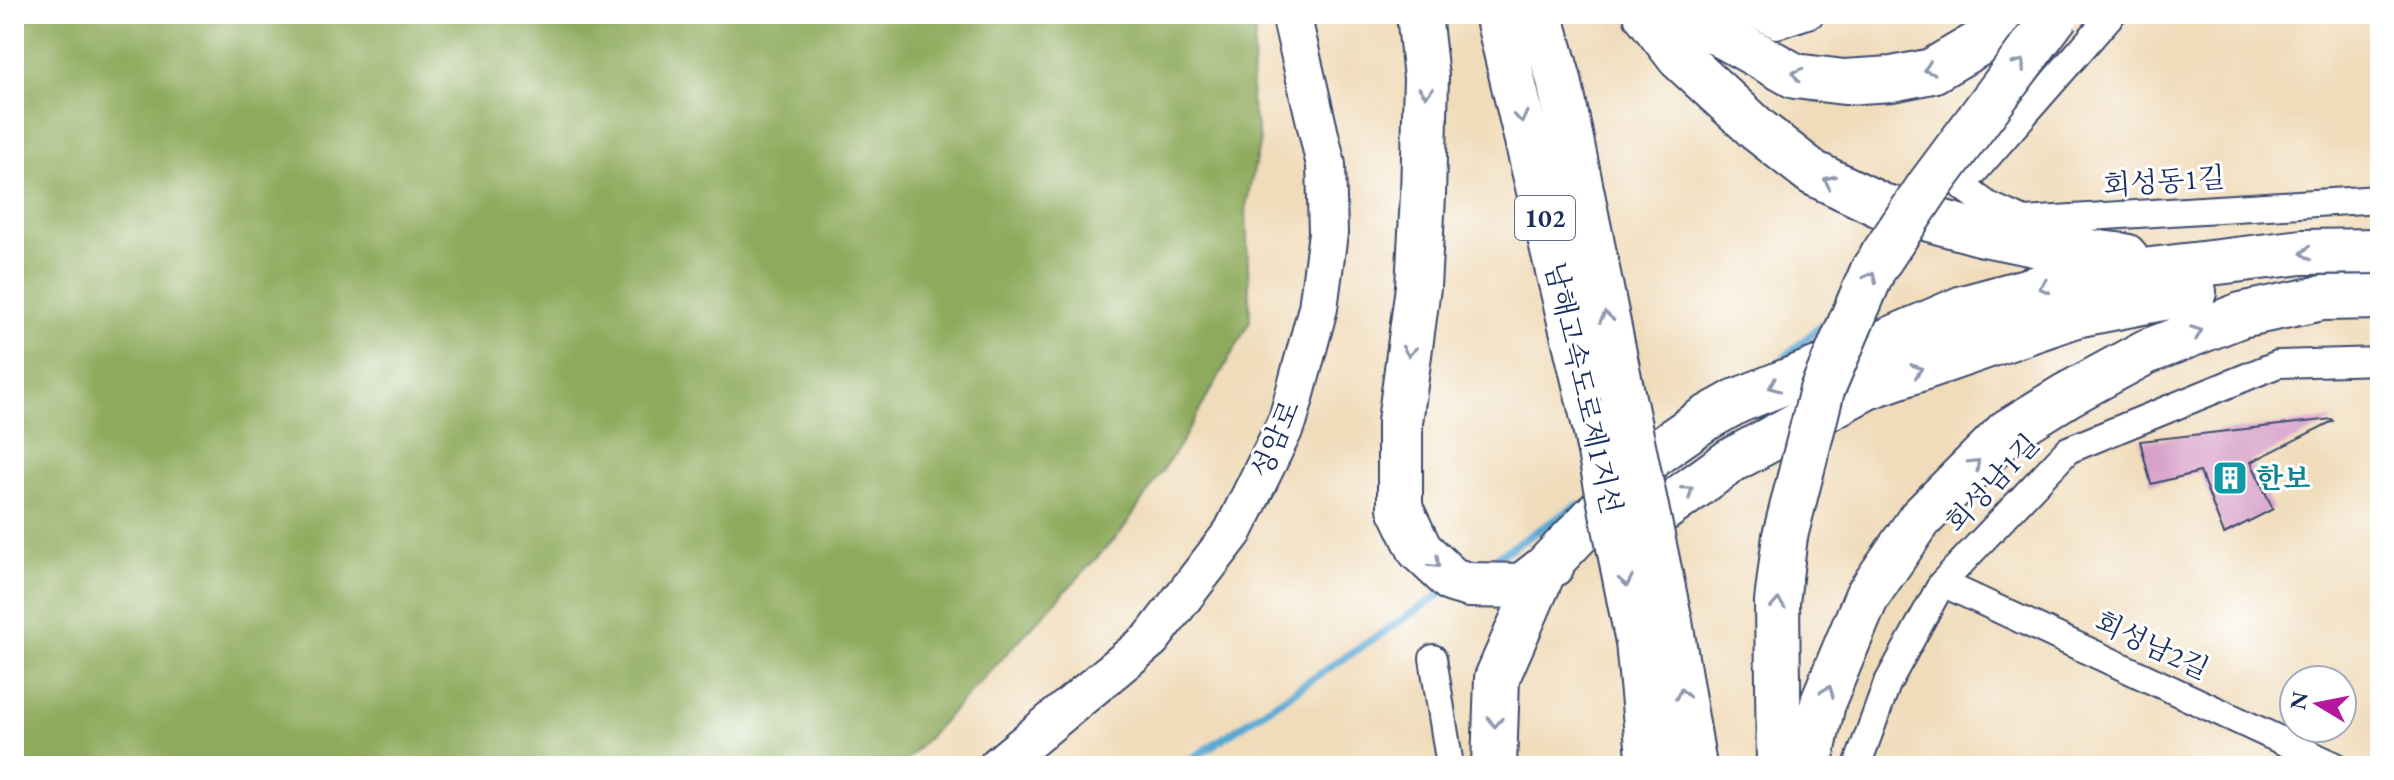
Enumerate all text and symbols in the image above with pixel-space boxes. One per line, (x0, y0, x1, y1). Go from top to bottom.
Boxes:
one-way arrow (2010, 58, 2024, 72)
one-way arrow (1923, 60, 1937, 76)
one-way arrow (1791, 67, 1804, 83)
one-way arrow (1417, 86, 1434, 99)
one-way arrow (1512, 110, 1529, 124)
street label: 회성동1길 (2102, 159, 2226, 203)
one-way arrow (1822, 175, 1837, 191)
road number: 102 (1515, 196, 1575, 240)
one-way arrow (2299, 244, 2312, 261)
street label: 남해고속도로제1지선 (1538, 259, 1630, 517)
one-way arrow (1862, 270, 1877, 285)
one-way arrow (2037, 277, 2051, 294)
one-way arrow (1599, 310, 1616, 323)
one-way arrow (2189, 325, 2203, 342)
one-way arrow (1401, 344, 1418, 358)
one-way arrow (1909, 363, 1923, 379)
one-way arrow (1768, 377, 1782, 393)
street label: 성암로 (1243, 395, 1307, 483)
street label: 회성남1길 (1937, 426, 2047, 540)
one-way arrow (1966, 459, 1980, 473)
building icon: 한보 (2211, 459, 2249, 497)
place label: 한보 (2256, 460, 2310, 496)
one-way arrow (1679, 487, 1694, 501)
one-way arrow (1426, 554, 1440, 569)
one-way arrow (1617, 574, 1634, 588)
one-way arrow (1769, 597, 1786, 610)
street label: 회성남2길 (2089, 603, 2215, 687)
north arrow (2278, 664, 2358, 744)
one-way arrow (1818, 685, 1835, 699)
one-way arrow (1674, 687, 1691, 701)
text: N (2283, 689, 2315, 712)
one-way arrow (1486, 716, 1503, 729)

